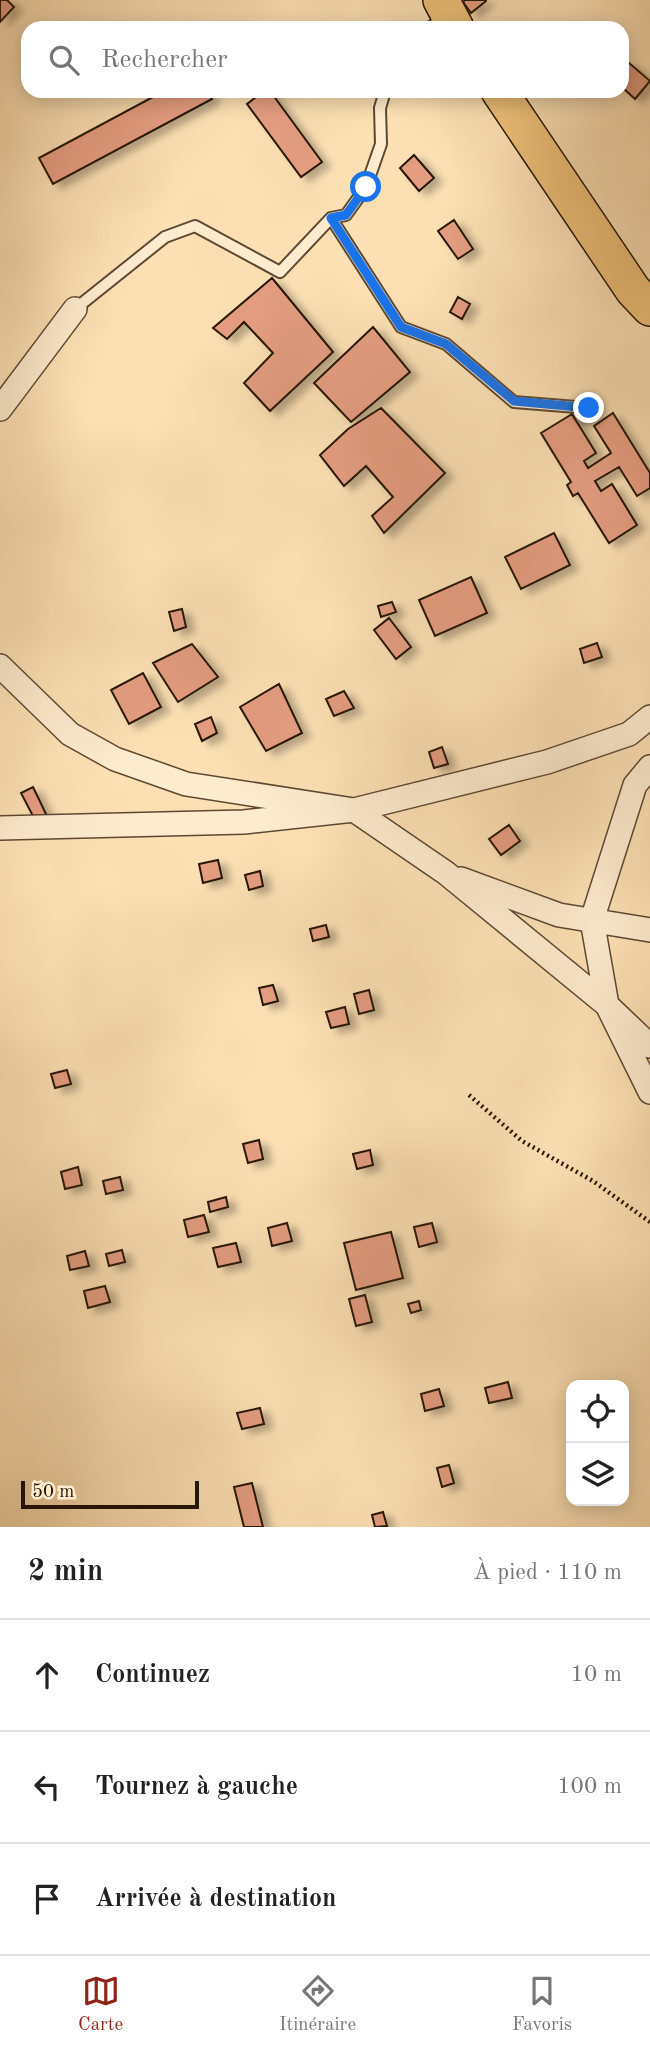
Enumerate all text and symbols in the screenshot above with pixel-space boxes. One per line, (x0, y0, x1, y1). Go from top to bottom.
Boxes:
search box (21, 21, 629, 98)
icon: search (45, 41, 83, 79)
text: Rechercher (101, 47, 228, 73)
route start (350, 171, 381, 202)
route end (573, 392, 604, 423)
map controls (566, 1380, 629, 1506)
button: locate (566, 1380, 629, 1443)
button: layers (566, 1443, 629, 1506)
scale bar (21, 1478, 200, 1510)
text: 50 m (32, 1483, 74, 1502)
text: 2 min (28, 1557, 103, 1587)
text: À pied · 110 m (473, 1561, 622, 1584)
icon: ahead (28, 1656, 66, 1694)
text: Continuez (95, 1662, 210, 1688)
text: 10 m (571, 1663, 622, 1686)
icon: left (28, 1768, 66, 1806)
text: Tournez à gauche (95, 1774, 298, 1800)
text: 100 m (557, 1775, 622, 1798)
icon: arrive (28, 1880, 66, 1918)
text: Arrivée à destination (95, 1886, 337, 1912)
tab: Carte (78, 1972, 123, 2037)
tab: Itinéraire (279, 1972, 356, 2037)
tab: Favoris (512, 1972, 572, 2037)

